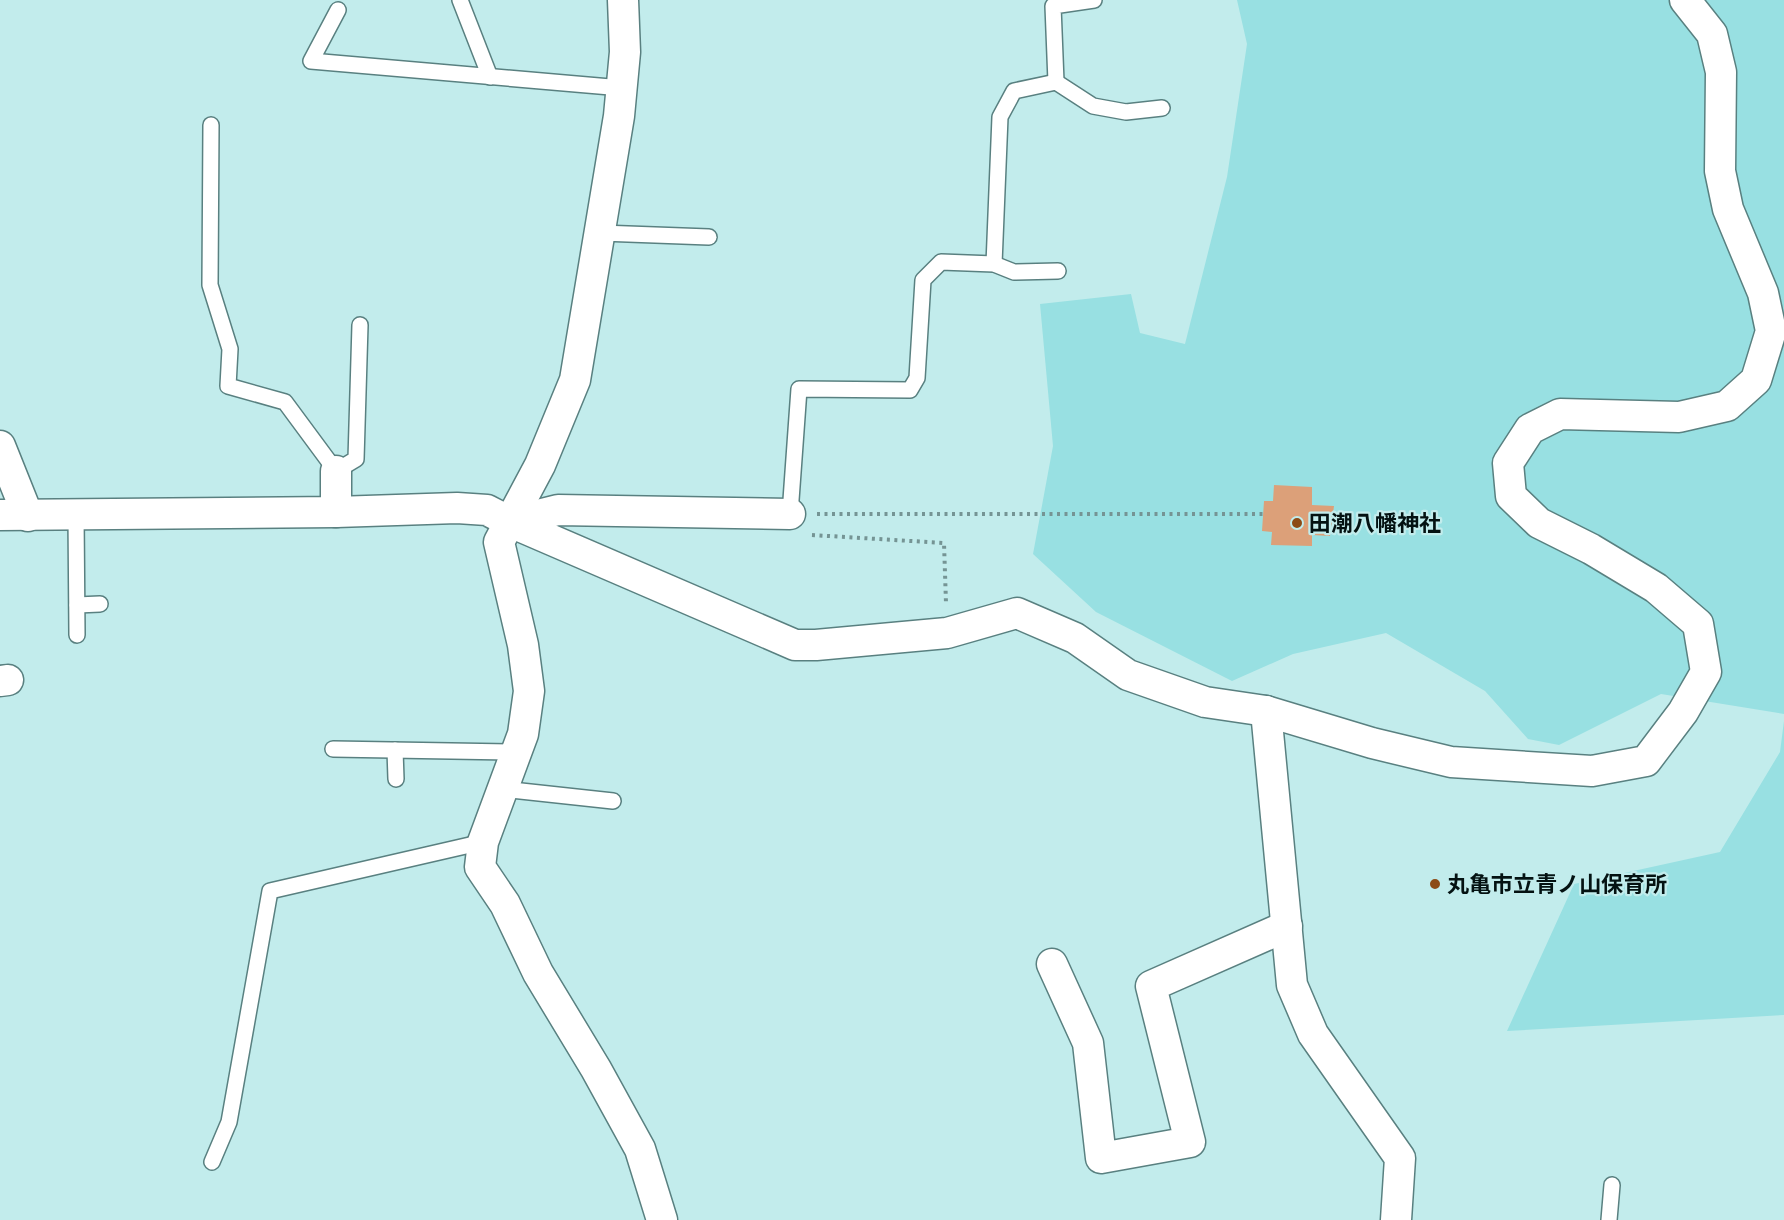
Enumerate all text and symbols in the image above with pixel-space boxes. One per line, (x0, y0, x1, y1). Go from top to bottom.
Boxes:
place label: 田潮八幡神社 (1309, 510, 1441, 537)
marker: 田潮八幡神社 (1290, 516, 1304, 530)
place label: 丸亀市立青ノ山保育所 (1447, 871, 1667, 898)
marker: 丸亀市立青ノ山保育所 (1428, 877, 1442, 891)

